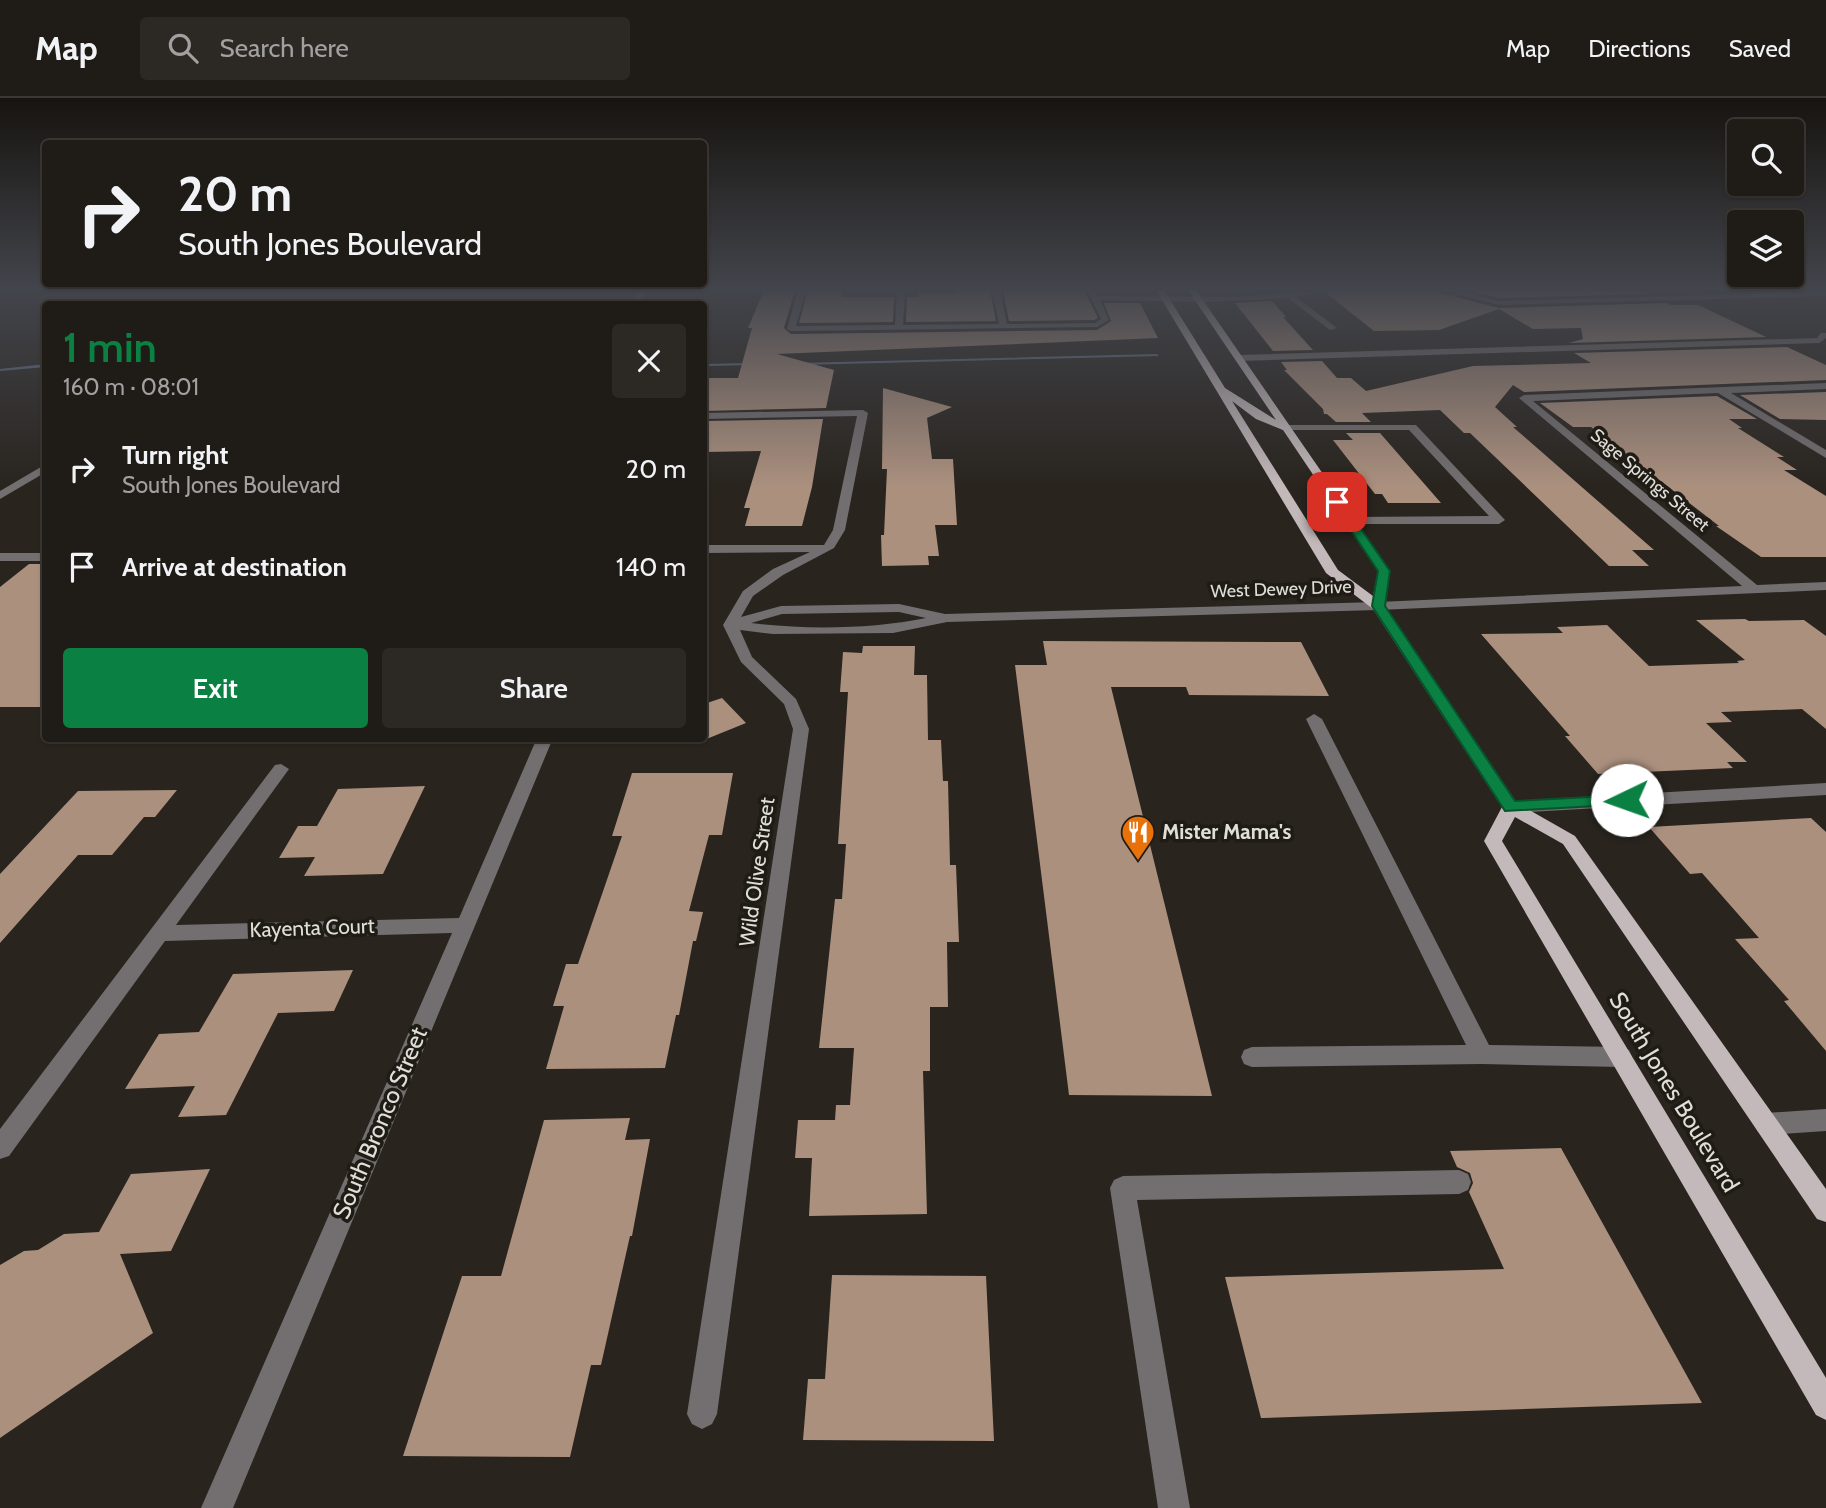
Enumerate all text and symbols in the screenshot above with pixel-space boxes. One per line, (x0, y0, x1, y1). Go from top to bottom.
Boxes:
search box (140, 17, 630, 80)
text: Map (35, 28, 98, 68)
icon: search (164, 29, 202, 67)
text: Search here (220, 32, 349, 64)
text: Map (1506, 34, 1550, 63)
text: Directions (1588, 34, 1691, 63)
text: Saved (1729, 34, 1791, 63)
map controls (1727, 119, 1804, 287)
button: search (1727, 119, 1804, 196)
text: 20 m (178, 164, 292, 223)
icon: right (63, 168, 154, 259)
button: layers (1727, 210, 1804, 287)
text: South Jones Boulevard (178, 224, 482, 263)
text: 1 min (63, 321, 157, 373)
button: close (612, 324, 686, 398)
text: 160 m · 08:01 (63, 373, 199, 401)
street label: Sage Springs Street (1586, 424, 1714, 536)
text: Turn right (122, 439, 228, 471)
icon: right (63, 450, 101, 488)
text: 20 m (626, 453, 686, 485)
text: South Jones Boulevard (122, 471, 340, 499)
pin (1307, 472, 1367, 532)
icon: arrive (1318, 483, 1356, 521)
icon: arrive (63, 548, 101, 586)
text: Arrive at destination (122, 551, 347, 583)
text: 140 m (616, 551, 686, 583)
street label: West Dewey Drive (1210, 576, 1352, 602)
button: Exit (63, 648, 368, 728)
button: Share (382, 648, 686, 728)
position arrow (1590, 763, 1664, 837)
street label: Wild Olive Street (734, 796, 779, 948)
restaurant icon: Mister Mama's (1119, 813, 1157, 862)
place label: Mister Mama's (1162, 819, 1292, 844)
street label: Kayenta Court (249, 913, 375, 942)
street label: South Jones Boulevard (1603, 987, 1746, 1197)
street label: South Bronco Street (326, 1023, 433, 1223)

